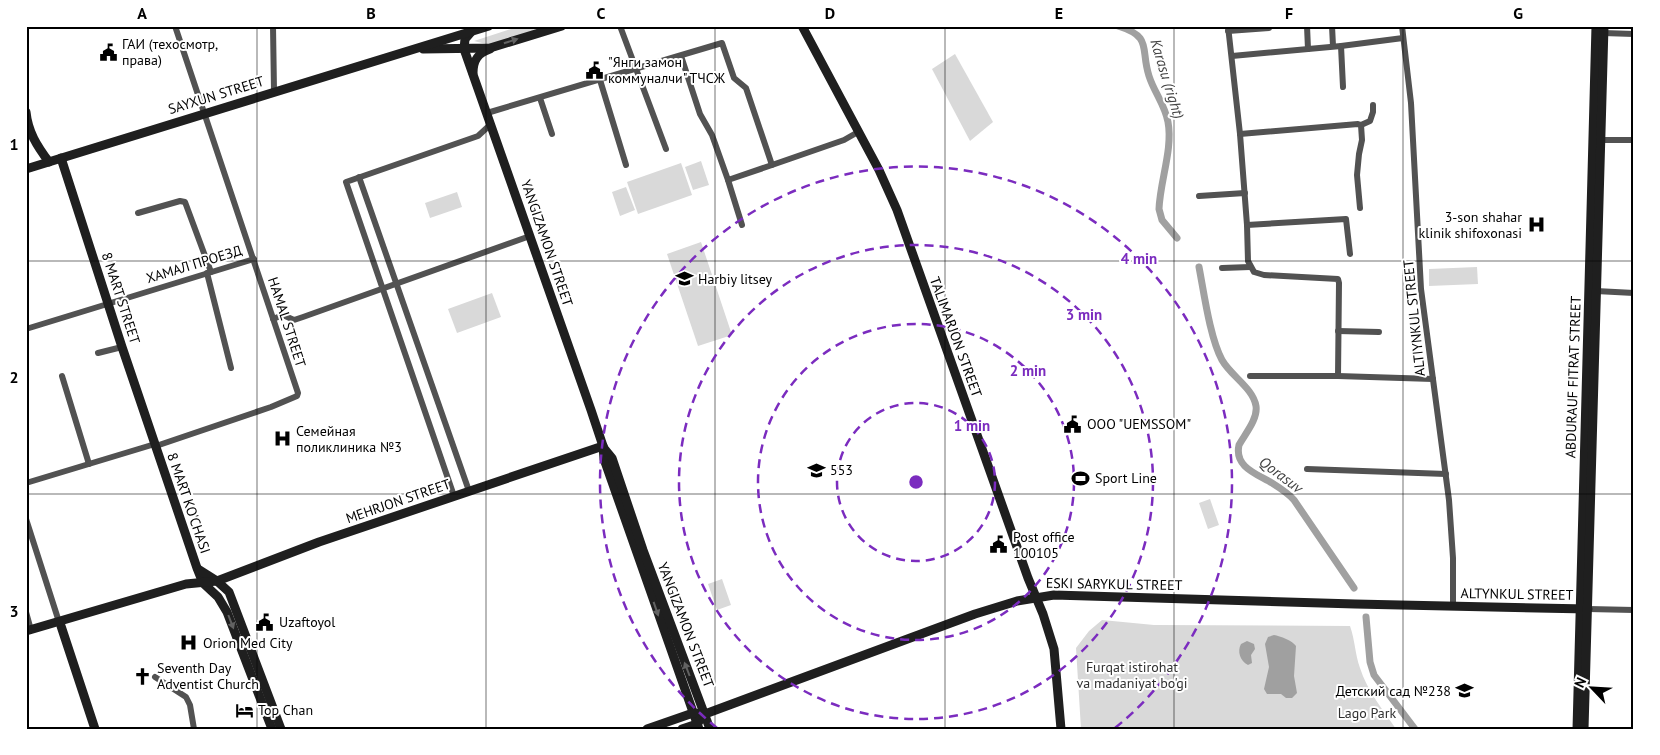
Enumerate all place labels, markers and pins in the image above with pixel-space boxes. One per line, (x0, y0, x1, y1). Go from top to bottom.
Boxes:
place label: ГАИ (техосмотр, права) (122, 35, 218, 69)
public building icon: ГАИ (техосмотр, права) (98, 42, 118, 62)
place label: "Янги замон коммуналчи" ТЧСЖ (608, 53, 726, 87)
public building icon: "Янги замон коммуналчи" ТЧСЖ (584, 60, 604, 80)
place label: 3-son shahar klinik shifoxonasi (1419, 208, 1522, 242)
hospital icon: 3-son shahar klinik shifoxonasi (1526, 215, 1546, 235)
school or university icon: Harbiy litsey (674, 269, 694, 289)
place label: Harbiy litsey (698, 270, 772, 288)
public building icon: ООО "UEMSSOM" (1063, 414, 1083, 434)
place label: ООО "UEMSSOM" (1087, 415, 1191, 433)
place label: Семейная поликлиника №3 (296, 422, 402, 456)
hospital icon: Семейная поликлиника №3 (272, 429, 292, 449)
school or university icon: 553 (806, 460, 826, 480)
place label: 553 (830, 461, 853, 479)
sports icon: Sport Line (1071, 468, 1091, 488)
place label: Sport Line (1095, 469, 1157, 487)
centre of rings (907, 473, 925, 491)
place label: Post office 100105 (1013, 528, 1075, 562)
public building icon: Post office 100105 (989, 535, 1009, 555)
public building icon: Uzaftoyol (255, 612, 275, 632)
place label: Uzaftoyol (279, 613, 335, 631)
hospital icon: Orion Med City (179, 633, 199, 653)
place label: Orion Med City (203, 634, 293, 652)
place label: Seventh Day Adventist Church (157, 659, 259, 693)
church icon: Seventh Day Adventist Church (133, 666, 153, 686)
school or university icon: Детский сад №238 (1455, 681, 1475, 701)
place label: Детский сад №238 (1336, 682, 1451, 700)
hotel icon: Top Chan (234, 700, 254, 720)
place label: Top Chan (258, 701, 313, 719)

